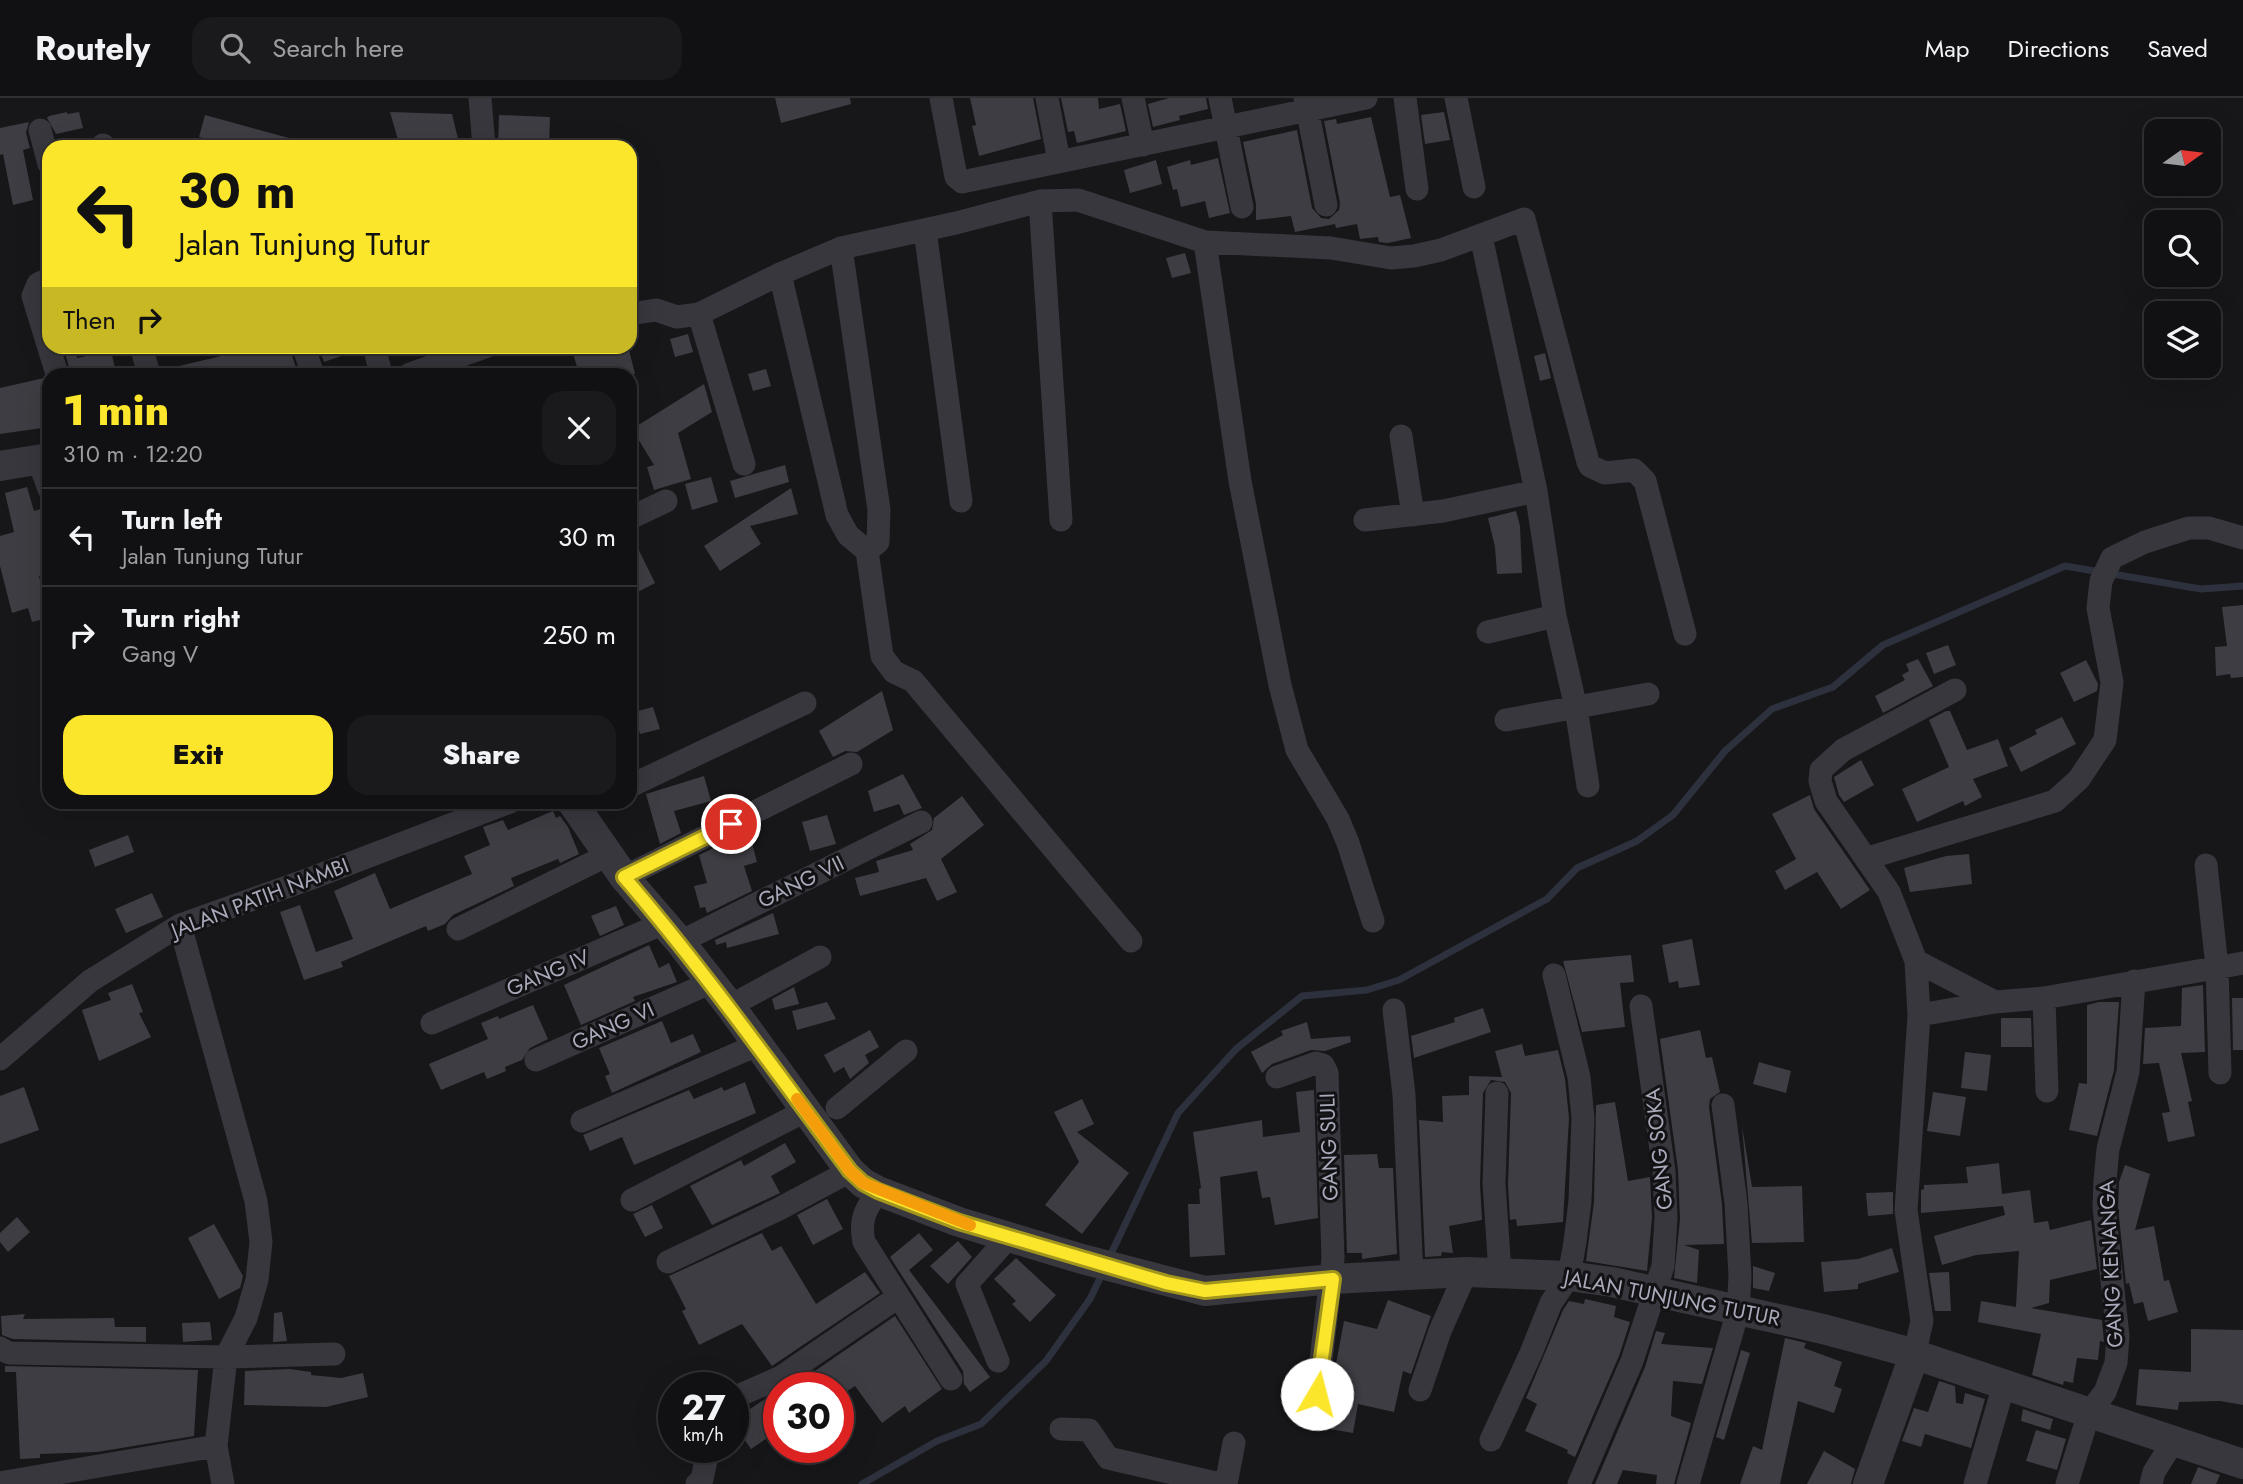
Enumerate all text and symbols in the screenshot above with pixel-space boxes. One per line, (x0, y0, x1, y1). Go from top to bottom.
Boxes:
search box (192, 17, 682, 80)
text: Routely (35, 25, 150, 72)
icon: search (216, 29, 254, 67)
text: Search here (272, 29, 404, 67)
text: Map (1925, 31, 1970, 66)
text: Directions (2008, 31, 2109, 66)
text: Saved (2147, 31, 2208, 66)
north arrow (2144, 119, 2221, 196)
map controls (2144, 119, 2221, 378)
text: 30 m (178, 156, 296, 226)
icon: left (63, 168, 154, 259)
button: search (2144, 210, 2221, 287)
text: Jalan Tunjung Tutur (178, 221, 430, 267)
text: Then (63, 301, 116, 339)
icon: right (130, 301, 168, 339)
button: layers (2144, 301, 2221, 378)
text: 1 min (63, 380, 169, 441)
button: close (542, 391, 616, 465)
text: 310 m · 12:20 (63, 437, 202, 471)
text: Turn left (122, 501, 222, 539)
icon: left (63, 518, 101, 556)
text: 30 m (558, 518, 616, 556)
text: Jalan Tunjung Tutur (122, 539, 303, 573)
text: Turn right (122, 599, 240, 637)
icon: right (63, 616, 101, 654)
text: 250 m (543, 616, 616, 654)
text: Gang V (122, 637, 198, 671)
button: Exit (63, 715, 333, 795)
button: Share (347, 715, 616, 795)
pin (701, 794, 761, 854)
icon: arrive (712, 805, 750, 843)
street label: GANG VII (753, 848, 849, 916)
street label: JALAN PATIH NAMBI (164, 850, 353, 947)
street label: GANG IV (502, 942, 594, 1004)
street label: GANG VI (567, 995, 659, 1057)
street label: GANG SOKA (1638, 1087, 1680, 1211)
street label: GANG SULI (1312, 1093, 1346, 1201)
street label: GANG KENANGA (2092, 1179, 2130, 1349)
street label: JALAN TUNJUNG TUTUR (1559, 1262, 1783, 1334)
position arrow (1280, 1357, 1354, 1431)
speed limit sign: 30 (763, 1372, 854, 1463)
text: 27 (681, 1383, 726, 1433)
text: km/h (683, 1422, 724, 1448)

